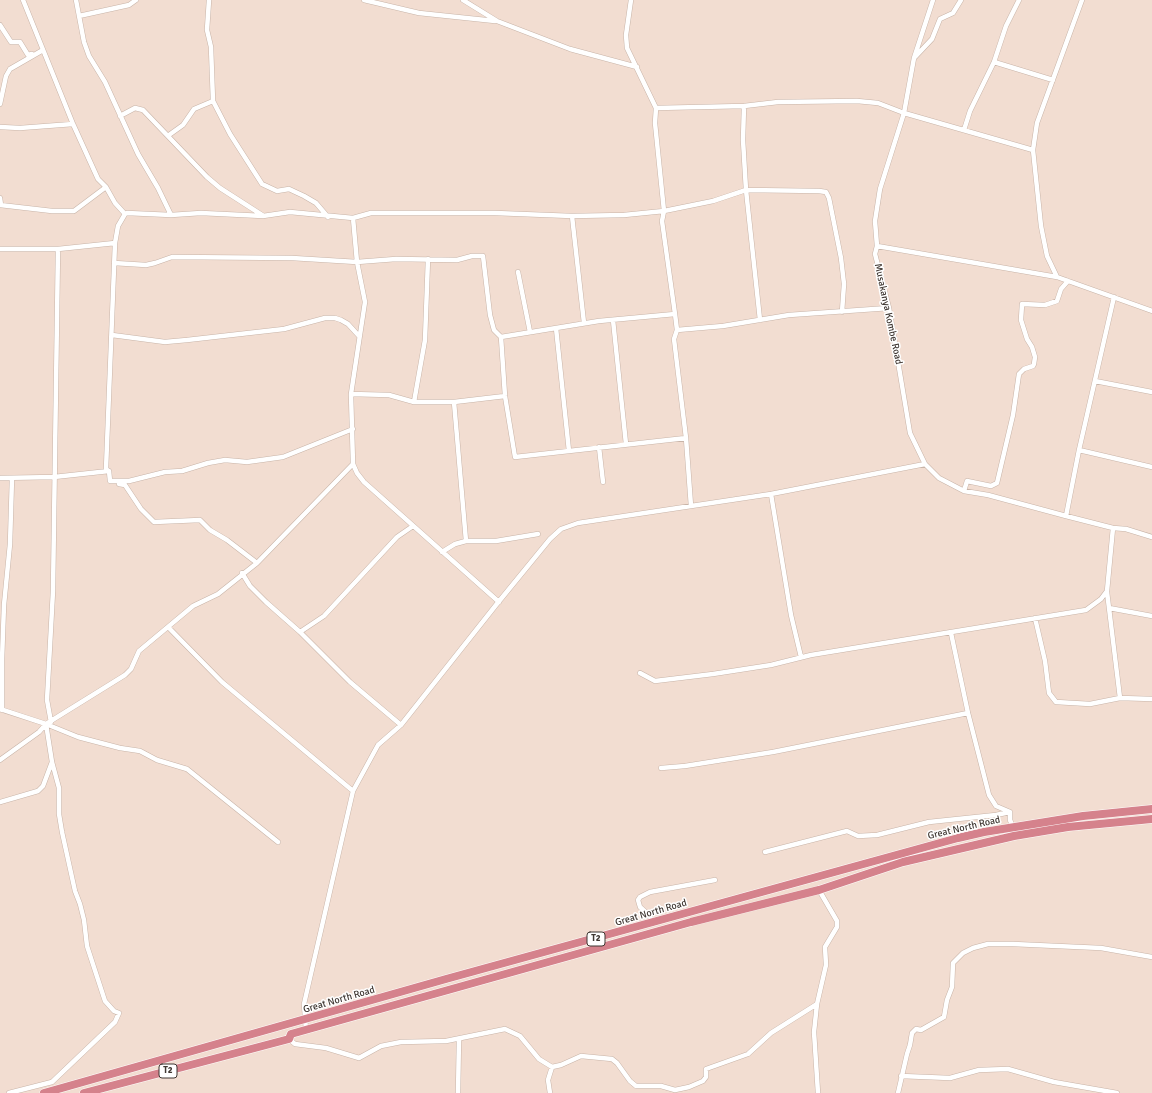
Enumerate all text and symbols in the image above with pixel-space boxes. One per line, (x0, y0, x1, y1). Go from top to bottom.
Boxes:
street label: Musakanya Kombe Road (871, 262, 905, 366)
street label: Great North Road (927, 814, 1001, 842)
street label: Great North Road (614, 897, 688, 929)
road number: T2 (587, 932, 605, 946)
street label: Great North Road (302, 984, 376, 1016)
road number: T2 (159, 1064, 177, 1078)

